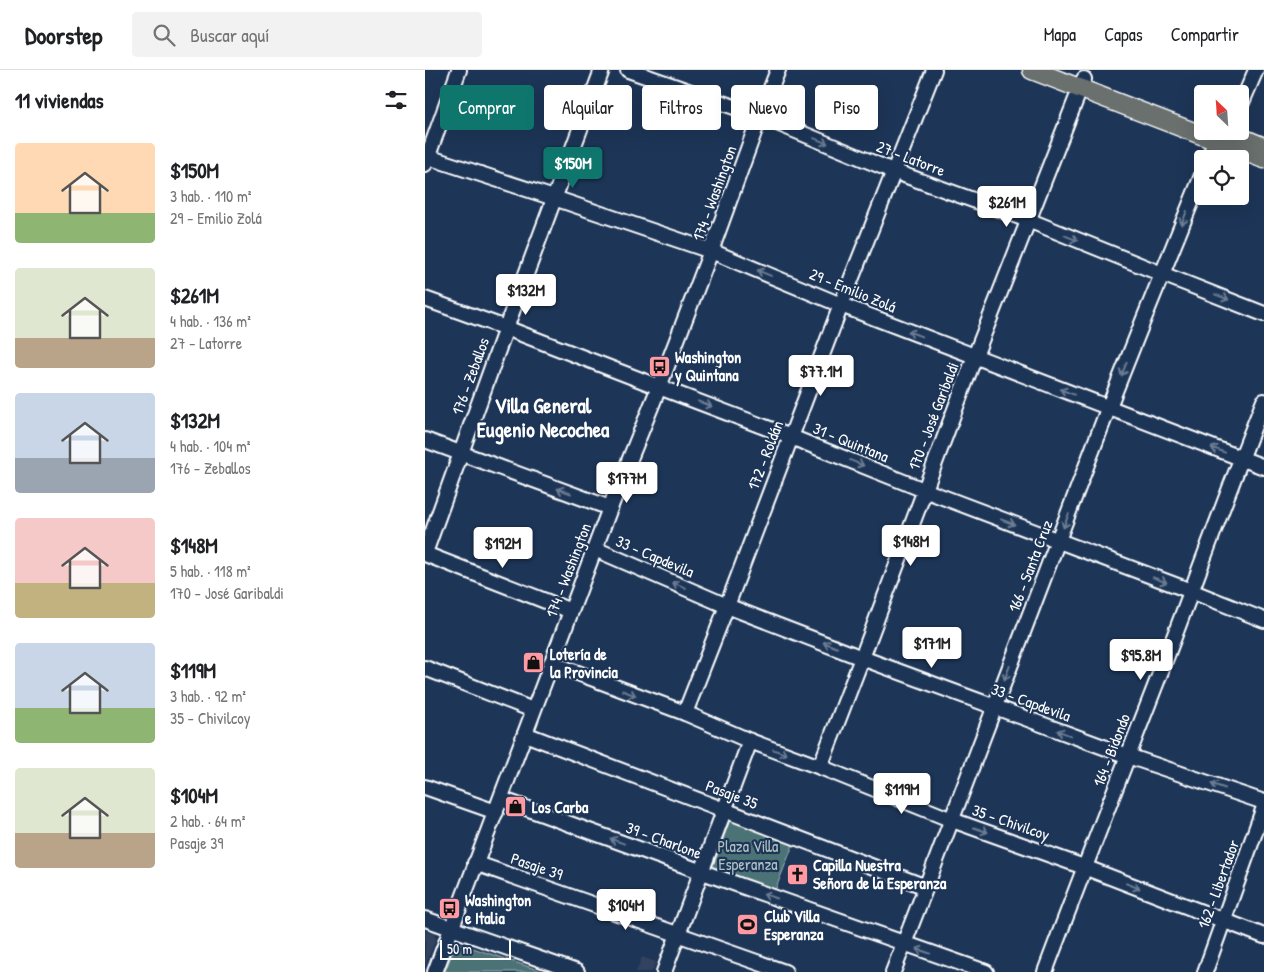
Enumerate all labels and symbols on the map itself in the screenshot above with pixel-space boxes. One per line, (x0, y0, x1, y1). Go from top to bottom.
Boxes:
north arrow (1194, 85, 1249, 140)
street label: 27 - Latorre (873, 135, 949, 181)
one-way arrow (813, 137, 828, 146)
street label: 174 - Washington (687, 142, 741, 244)
pin: $150M (538, 146, 608, 189)
pin: $261M (972, 186, 1042, 228)
one-way arrow (1179, 210, 1189, 225)
one-way arrow (1063, 233, 1078, 243)
street label: 29 - Emilio Zolá (806, 263, 900, 317)
one-way arrow (757, 268, 772, 278)
pin: $132M (491, 274, 561, 316)
one-way arrow (1214, 293, 1229, 303)
one-way arrow (908, 328, 923, 338)
street label: 176 - Zeballos (446, 334, 494, 418)
place label: Washington y Quintana (674, 346, 741, 387)
bus stop icon: Washington y Quintana (647, 354, 671, 378)
pin: $77.1M (780, 354, 862, 397)
street label: 170 - José Garibaldi (902, 359, 964, 473)
one-way arrow (1119, 361, 1128, 376)
one-way arrow (1059, 387, 1075, 396)
district label: Villa General Eugenio Necochea (477, 391, 610, 445)
one-way arrow (697, 400, 712, 410)
street label: 172 - Roldán (742, 417, 788, 493)
street label: 31 - Quintana (810, 417, 892, 467)
one-way arrow (1211, 445, 1227, 454)
one-way arrow (848, 459, 864, 468)
pin: $177M (592, 462, 662, 504)
one-way arrow (557, 486, 573, 495)
one-way arrow (1061, 513, 1070, 528)
street label: 166 - Santa Cruz (1002, 517, 1058, 615)
one-way arrow (1000, 518, 1015, 527)
street label: 174 - Washington (540, 520, 596, 620)
pin: $148M (876, 524, 946, 567)
pin: $192M (468, 526, 538, 569)
street label: 33 - Capdevila (612, 530, 698, 582)
one-way arrow (1152, 575, 1167, 585)
one-way arrow (672, 580, 687, 589)
pin: $171M (897, 626, 967, 669)
pin: $95.8M (1100, 638, 1182, 681)
one-way arrow (823, 640, 838, 649)
place label: Lotería de la Provincia (550, 643, 619, 683)
shop icon: Lotería de la Provincia (522, 651, 546, 675)
one-way arrow (1002, 664, 1011, 680)
street label: 33 - Capdevila (988, 677, 1074, 727)
one-way arrow (621, 688, 636, 698)
street label: 164 - Bidondo (1087, 710, 1135, 790)
one-way arrow (1057, 728, 1073, 737)
one-way arrow (772, 748, 788, 757)
pin: $119M (867, 772, 937, 815)
street label: Pasaje 35 (703, 774, 761, 814)
one-way arrow (1210, 781, 1226, 791)
shop icon: Los Carba (504, 795, 528, 819)
place label: Los Carba (532, 796, 589, 818)
street label: 35 - Chivilcoy (969, 798, 1053, 846)
street label: 39 - Charlone (623, 816, 706, 864)
one-way arrow (972, 826, 988, 835)
park label: Plaza Villa Esperanza (718, 835, 778, 875)
one-way arrow (610, 836, 625, 845)
street label: 162 - Libertador (1192, 837, 1244, 931)
street label: Pasaje 39 (508, 847, 566, 885)
place label: Capilla Nuestra Señora de la Esperanza (813, 854, 947, 895)
church icon: Capilla Nuestra Señora de la Esperanza (785, 862, 809, 886)
one-way arrow (1125, 882, 1140, 891)
pin: $104M (591, 888, 661, 931)
place label: Washington e Italia (465, 889, 531, 929)
one-way arrow (763, 891, 778, 900)
bus stop icon: Washington e Italia (437, 897, 461, 921)
place label: Club Villa Esperanza (764, 905, 824, 946)
sports icon: Club Villa Esperanza (736, 913, 760, 937)
scale bar (440, 937, 511, 960)
one-way arrow (915, 945, 931, 955)

